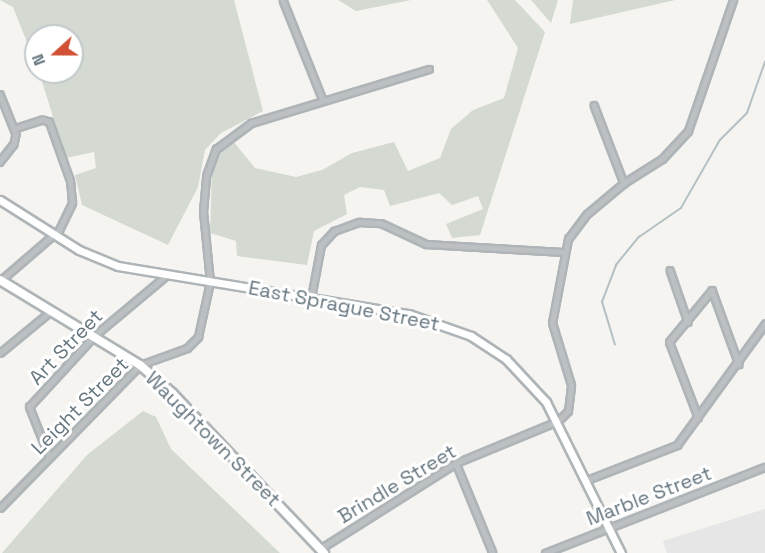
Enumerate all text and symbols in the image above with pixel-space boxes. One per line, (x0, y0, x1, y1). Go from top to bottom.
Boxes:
north arrow (24, 24, 84, 84)
text: N (27, 51, 50, 69)
street label: East Sprague Street (246, 276, 442, 336)
street label: Art Street (24, 304, 108, 390)
street label: Leight Street (26, 352, 134, 460)
street label: Waughtown Street (140, 366, 286, 512)
street label: Brindle Street (333, 439, 461, 529)
street label: Marble Street (583, 461, 715, 531)

